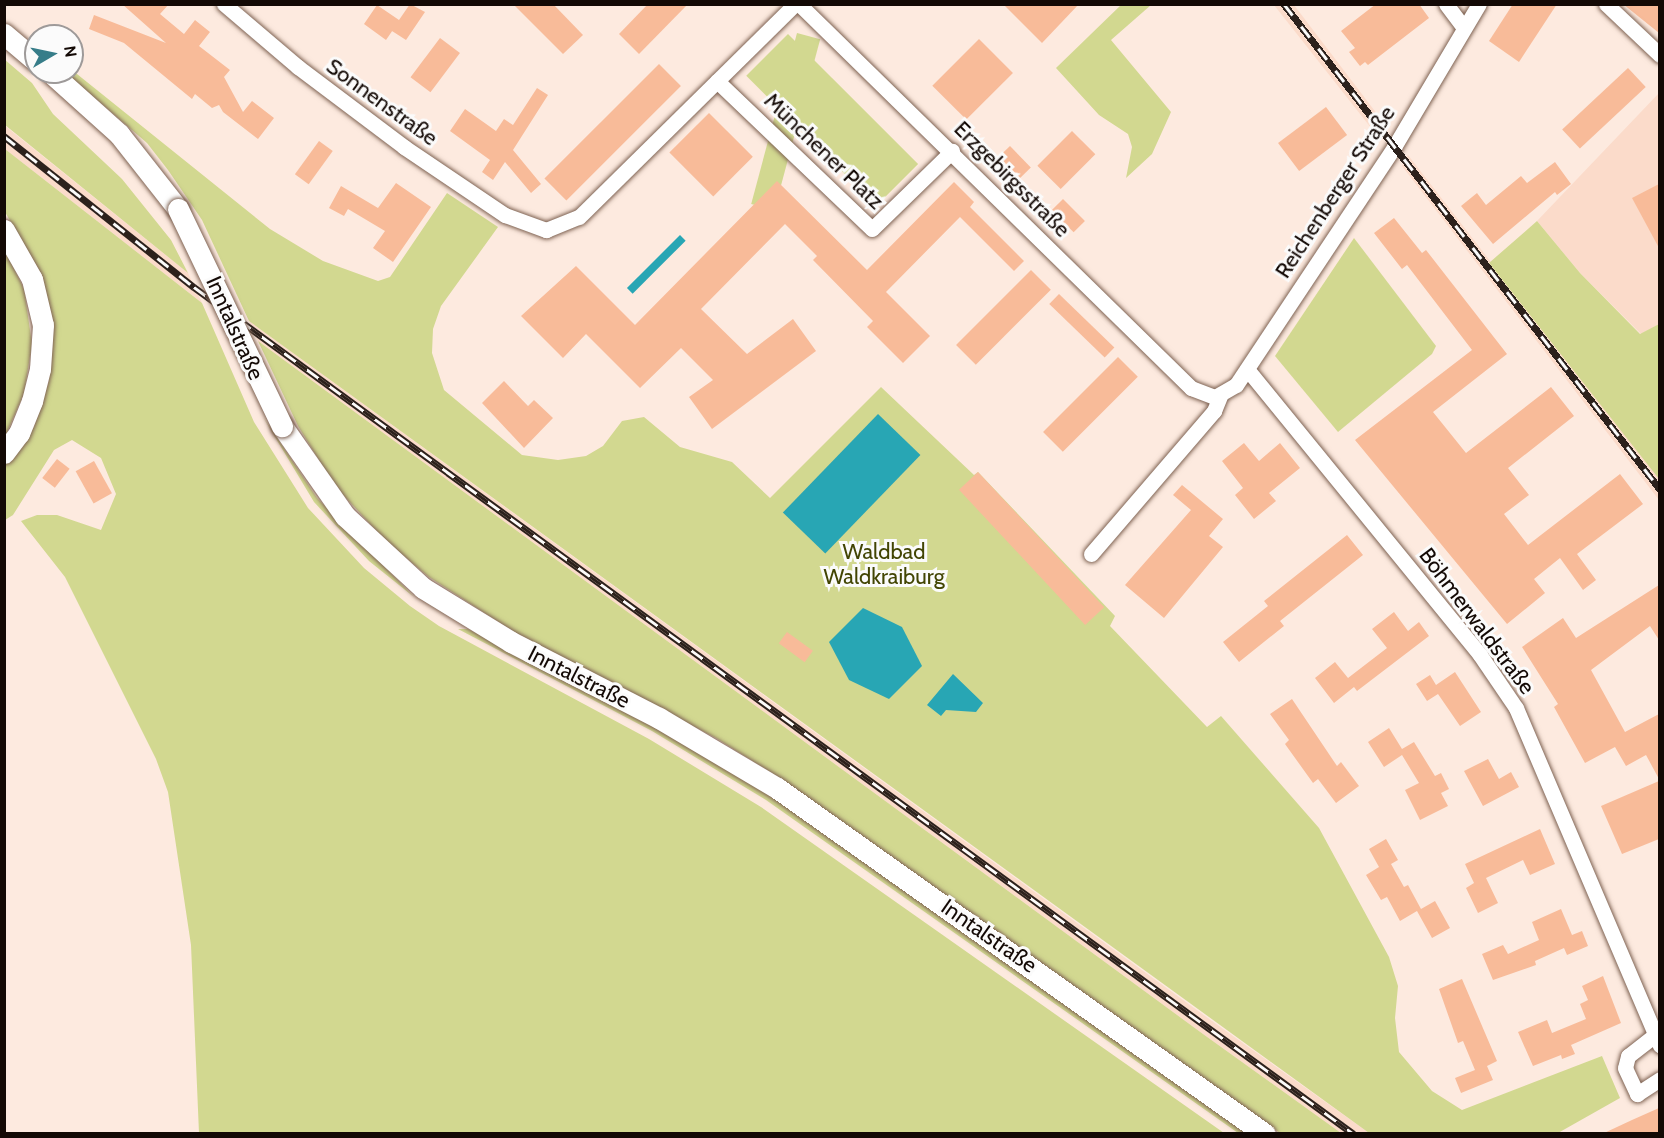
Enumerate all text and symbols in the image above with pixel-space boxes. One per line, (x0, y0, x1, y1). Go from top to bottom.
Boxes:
north arrow (24, 24, 84, 84)
text: N (60, 44, 81, 58)
street label: Sonnenstraße (321, 53, 443, 151)
street label: Münchener Platz (759, 87, 889, 215)
street label: Reichenberger Straße (1270, 101, 1400, 283)
street label: Erzgebirgsstraße (949, 116, 1075, 242)
street label: Inntalstraße (200, 272, 270, 384)
park label: Waldbad Waldkraiburg (823, 538, 945, 590)
street label: Böhmerwaldstraße (1413, 543, 1541, 699)
street label: Inntalstraße (524, 640, 634, 714)
street label: Inntalstraße (936, 893, 1042, 979)

